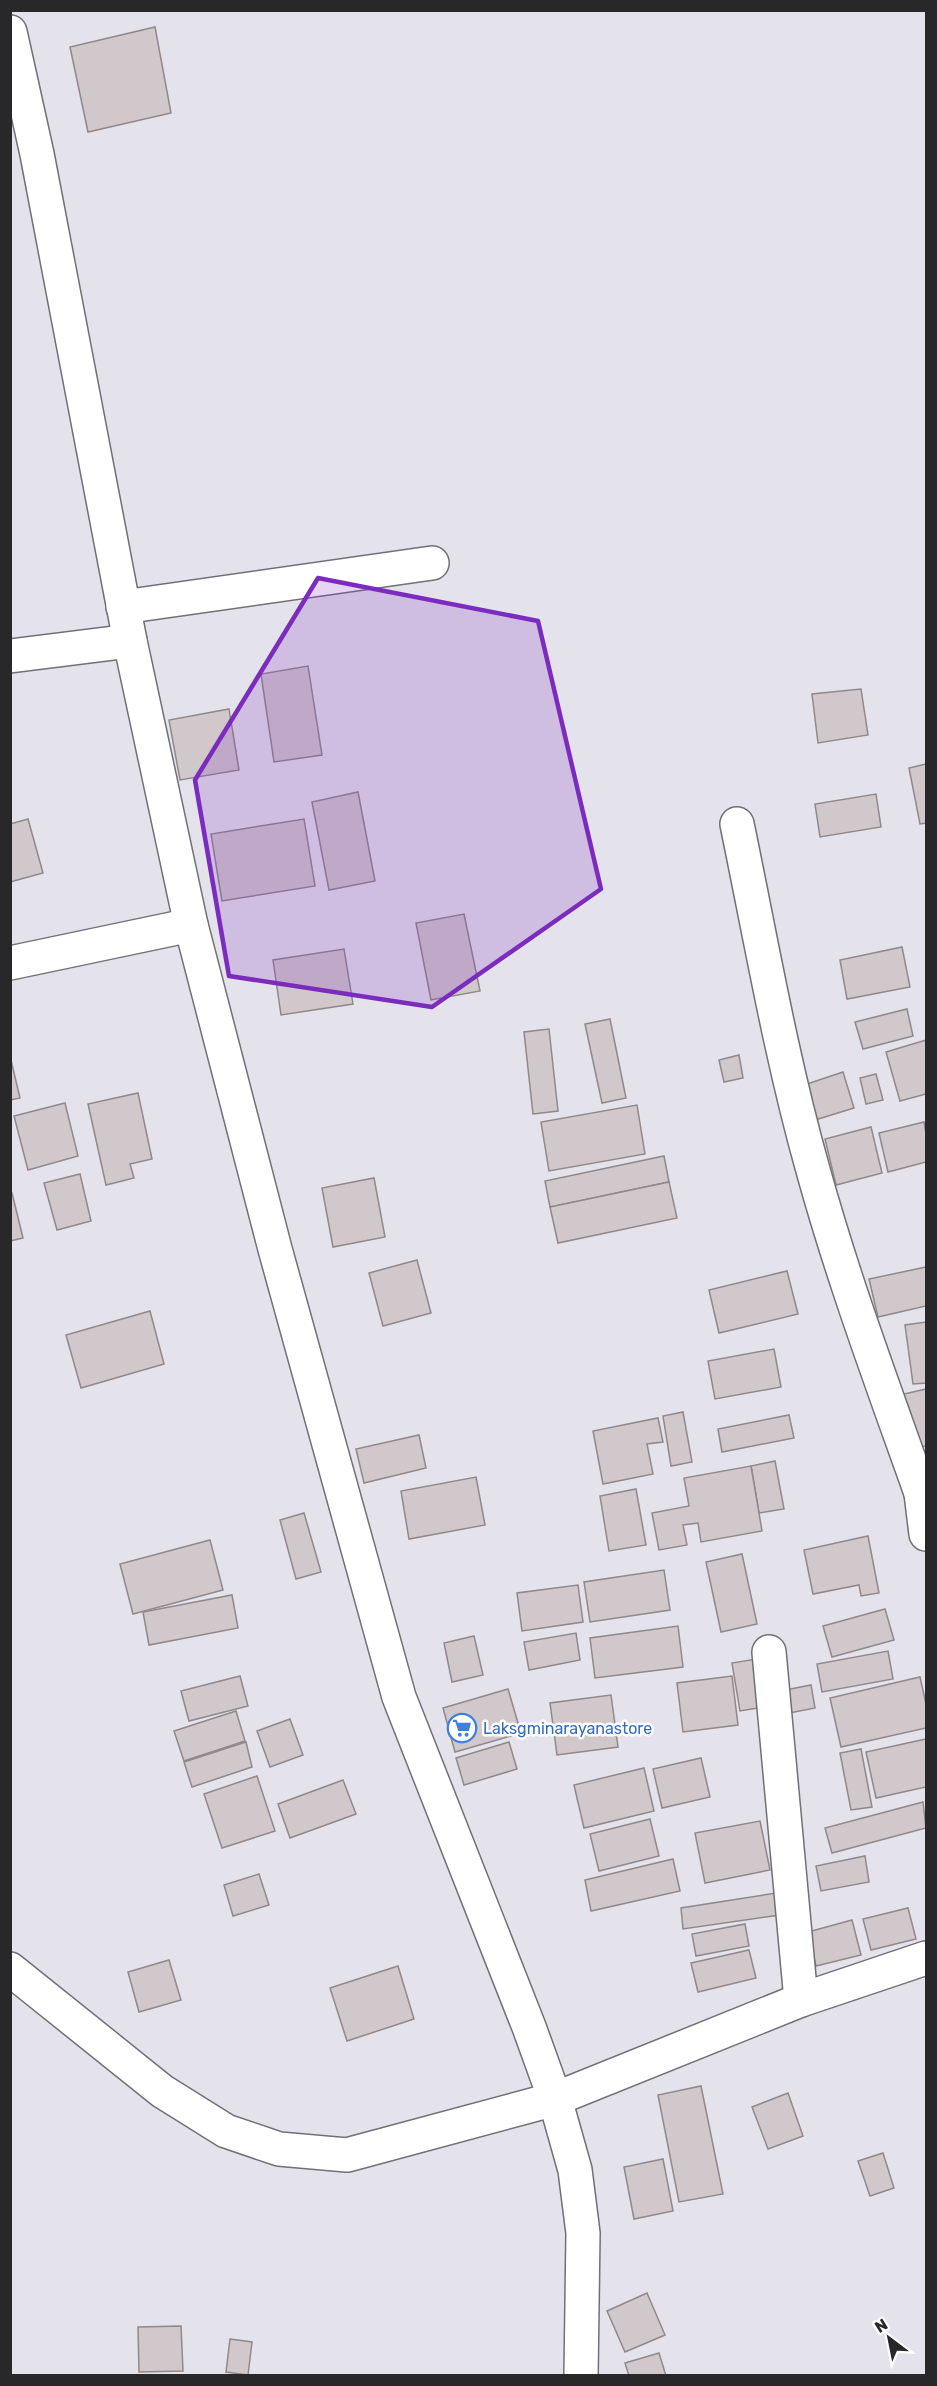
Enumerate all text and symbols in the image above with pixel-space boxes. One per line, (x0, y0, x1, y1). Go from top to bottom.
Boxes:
supermarket icon: Laksgminarayanastore (446, 1712, 478, 1744)
place label: Laksgminarayanastore (483, 1719, 652, 1738)
north arrow (859, 2308, 919, 2368)
text: N (871, 2315, 891, 2337)

